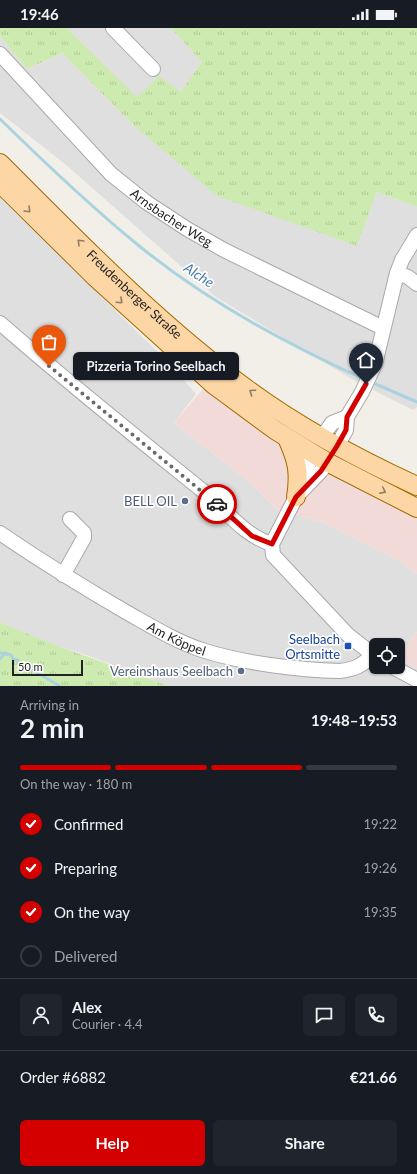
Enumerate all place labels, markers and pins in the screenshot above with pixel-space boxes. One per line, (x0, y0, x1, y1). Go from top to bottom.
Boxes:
pin (32, 325, 66, 366)
pin (349, 343, 383, 384)
callout: Pizzeria Torino Seelbach (73, 352, 239, 380)
place label: BELL OIL (124, 493, 177, 509)
marker: BELL OIL (180, 496, 190, 506)
place label: Seelbach Ortsmitte (285, 631, 340, 662)
marker: Seelbach Ortsmitte (343, 641, 353, 651)
place label: Vereinshaus Seelbach (110, 663, 233, 679)
marker: Vereinshaus Seelbach (236, 666, 246, 676)

